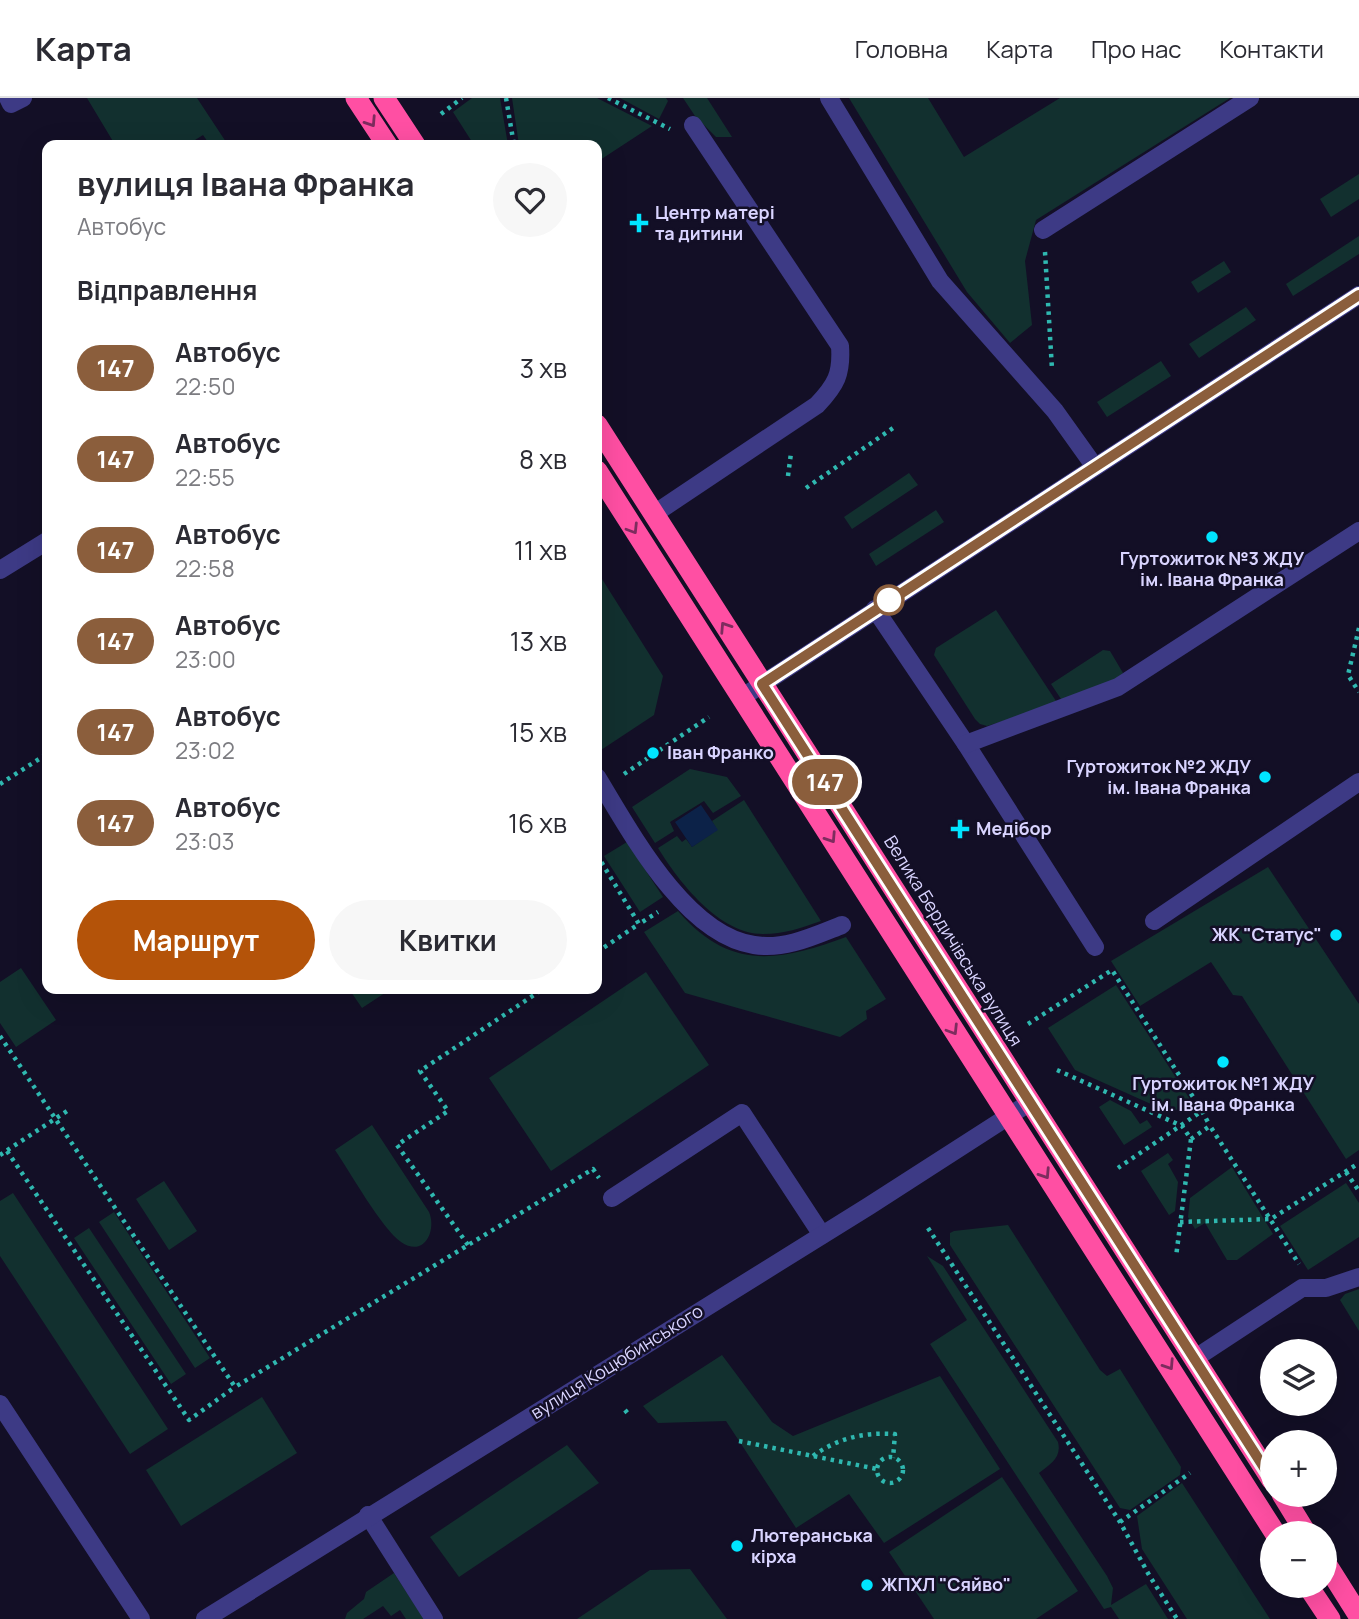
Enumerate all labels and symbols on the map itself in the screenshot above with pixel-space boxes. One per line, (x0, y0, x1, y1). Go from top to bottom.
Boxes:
one-way arrow (363, 114, 376, 127)
place label: Центр матері та дитини (655, 200, 775, 245)
marker: Центр матері та дитини (629, 213, 649, 233)
one-way arrow (625, 521, 638, 534)
marker: Гуртожиток №3 ЖДУ ім. Івана Франка (1204, 529, 1220, 545)
place label: Гуртожиток №3 ЖДУ ім. Івана Франка (1120, 546, 1305, 591)
unlabelled marker (874, 585, 904, 615)
one-way arrow (721, 621, 734, 634)
place label: Іван Франко (667, 740, 774, 764)
marker: Іван Франко (645, 745, 661, 761)
place label: Гуртожиток №2 ЖДУ ім. Івана Франка (1066, 754, 1252, 799)
line badge: 147 (785, 759, 865, 805)
marker: Гуртожиток №2 ЖДУ ім. Івана Франка (1257, 769, 1273, 785)
place label: Медібор (976, 816, 1052, 840)
marker: Медібор (950, 819, 970, 839)
one-way arrow (823, 830, 836, 843)
street label: Велика Бердичівська вулиця (879, 831, 1029, 1050)
place label: ЖК "Статус" (1212, 922, 1322, 946)
marker: ЖК "Статус" (1328, 927, 1344, 943)
one-way arrow (944, 1023, 957, 1036)
marker: Гуртожиток №1 ЖДУ ім. Івана Франка (1215, 1054, 1231, 1070)
place label: Гуртожиток №1 ЖДУ ім. Івана Франка (1132, 1071, 1314, 1116)
one-way arrow (1037, 1166, 1050, 1179)
street label: вулиця Коцюбинського (526, 1298, 707, 1424)
one-way arrow (1161, 1357, 1173, 1370)
place label: Лютеранська кірха (751, 1523, 873, 1568)
marker: Лютеранська кірха (729, 1538, 745, 1554)
place label: ЖПХЛ "Сяйво" (881, 1572, 1011, 1596)
marker: ЖПХЛ "Сяйво" (859, 1577, 875, 1593)

